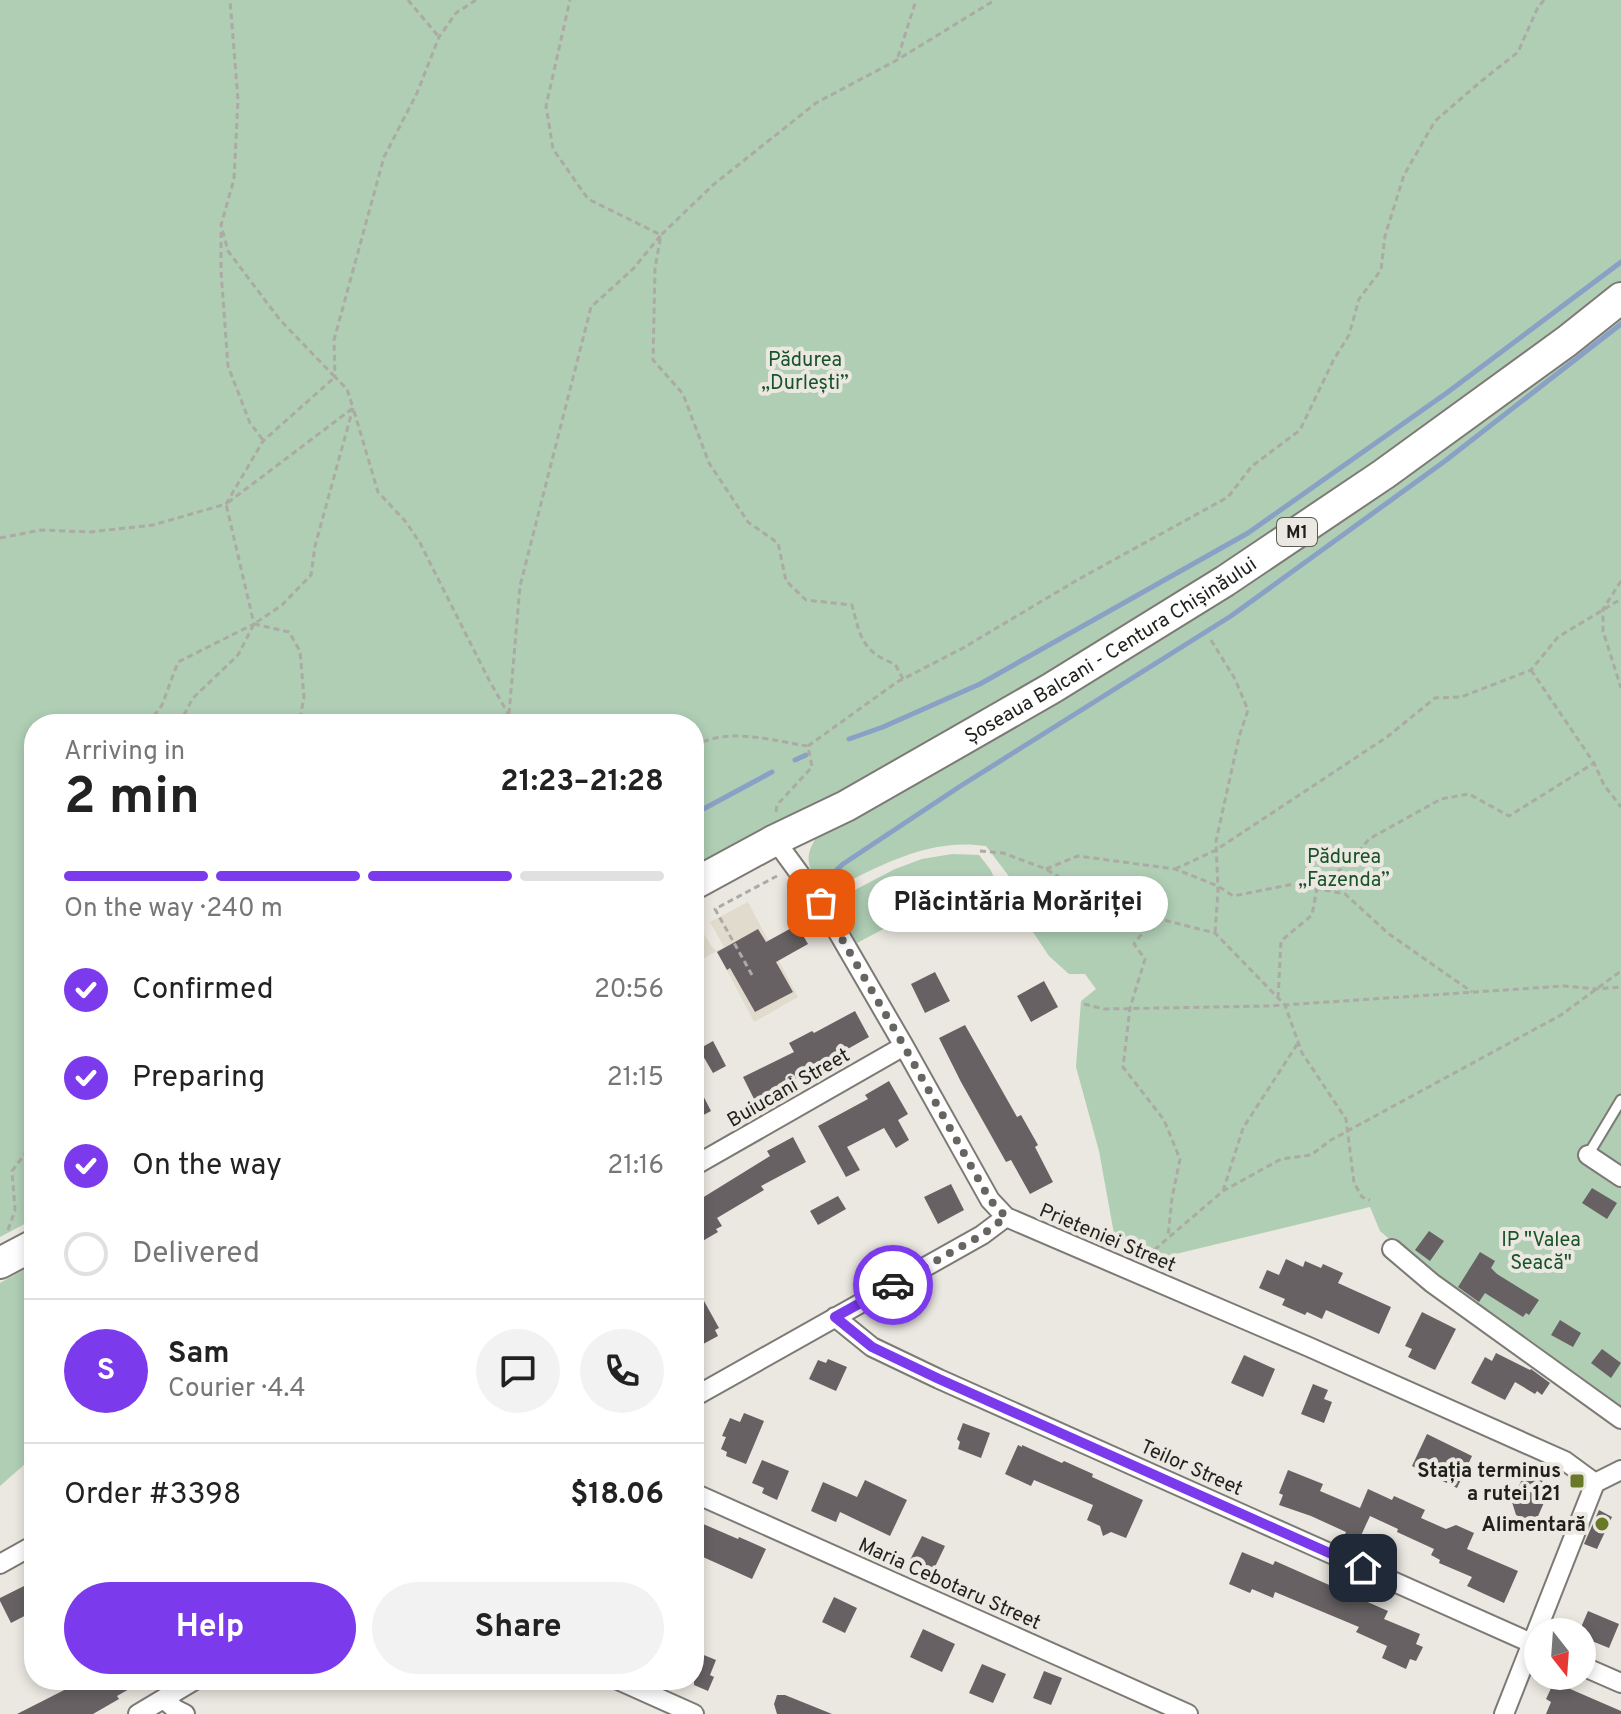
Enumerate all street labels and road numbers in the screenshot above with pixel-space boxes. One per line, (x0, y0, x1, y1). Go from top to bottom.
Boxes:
road number: M1 (1277, 518, 1317, 546)
street label: Șoseaua Balcani - Centura Chișinăului (961, 552, 1262, 750)
street label: Buiucani Street (723, 1043, 855, 1134)
street label: Prieteniei Street (1035, 1198, 1180, 1279)
street label: Teilor Street (1136, 1435, 1247, 1503)
street label: Maria Cebotaru Street (854, 1533, 1045, 1637)

